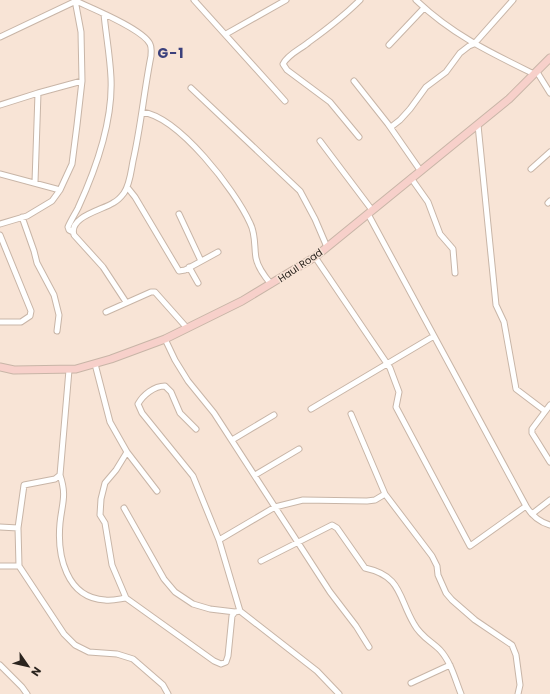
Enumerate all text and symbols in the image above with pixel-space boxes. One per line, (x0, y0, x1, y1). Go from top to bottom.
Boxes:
district label: G-1 (157, 43, 185, 63)
street label: Haul Road (275, 245, 326, 286)
north arrow (8, 646, 48, 686)
text: N (27, 664, 45, 679)

